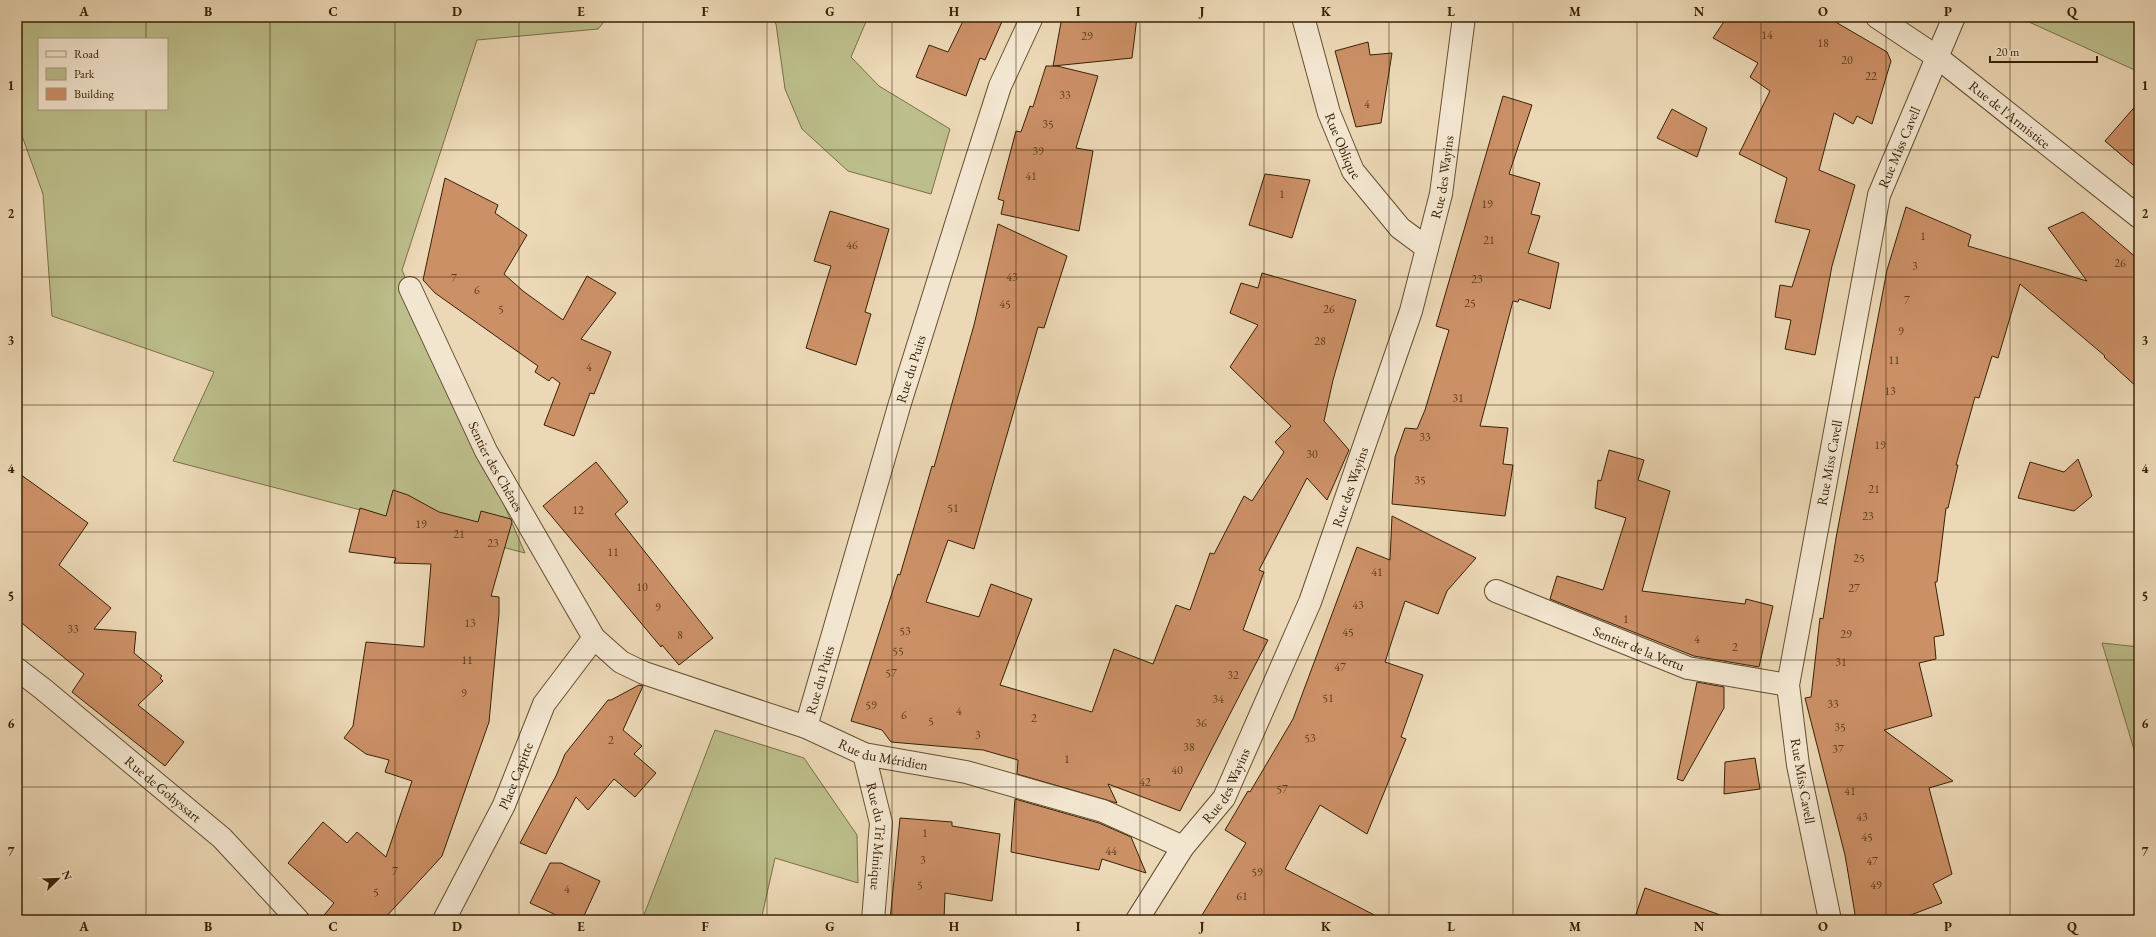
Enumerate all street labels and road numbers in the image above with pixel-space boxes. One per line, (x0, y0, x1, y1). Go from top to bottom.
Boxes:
street label: Rue de l'Armistice (1965, 77, 2055, 153)
street label: Rue Miss Cavell (1874, 103, 1924, 191)
street label: Rue Oblique (1321, 110, 1365, 183)
street label: Rue des Wayins (1426, 134, 1458, 220)
street label: Rue du Puits (892, 332, 930, 405)
street label: Sentier des Chênes (464, 418, 528, 515)
street label: Rue Miss Cavell (1813, 418, 1846, 507)
street label: Rue des Wayins (1328, 444, 1372, 530)
street label: Sentier de la Vertu (1590, 622, 1688, 675)
street label: Rue du Puits (801, 643, 838, 716)
street label: Rue du Méridien (835, 734, 930, 774)
street label: Rue Miss Cavell (1787, 737, 1820, 826)
street label: Place Capitte (494, 739, 537, 813)
street label: Rue des Wayins (1198, 745, 1254, 827)
street label: Rue de Gohyssart (121, 752, 206, 826)
street label: Rue du Trî Minique (862, 781, 890, 891)

